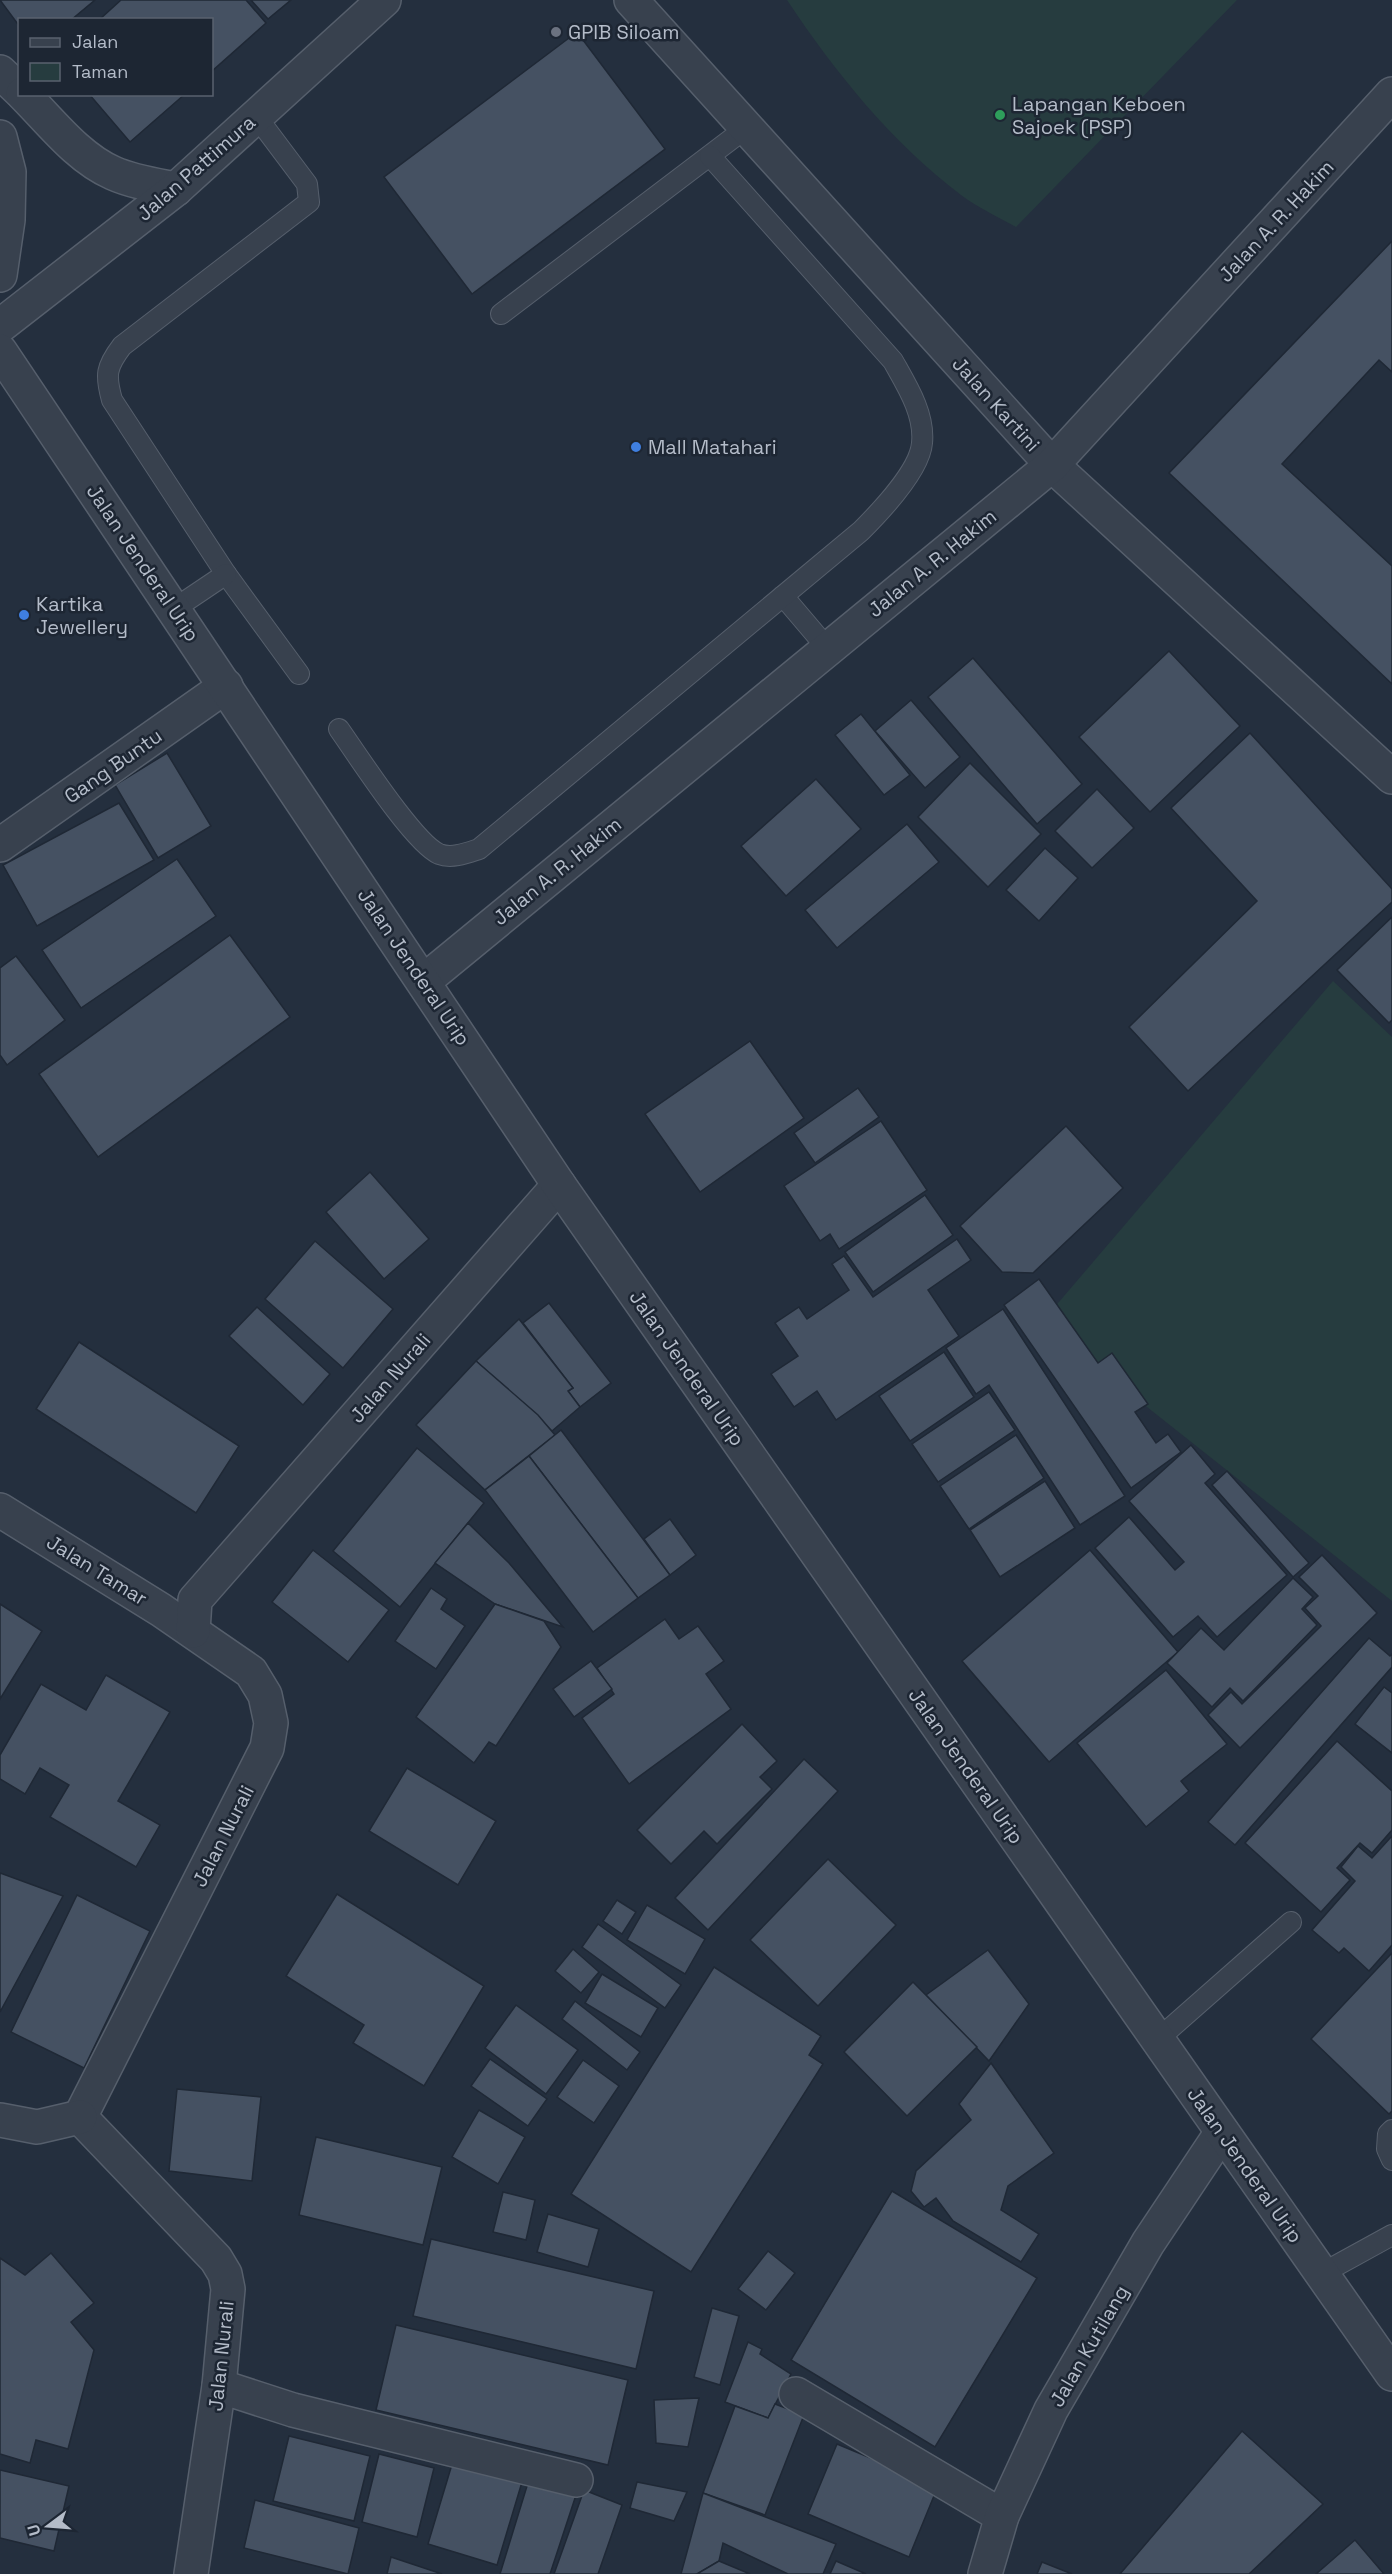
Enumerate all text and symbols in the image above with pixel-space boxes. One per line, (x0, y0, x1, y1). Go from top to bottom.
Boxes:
legend (18, 18, 213, 96)
place label: GPIB Siloam (568, 19, 680, 45)
marker: GPIB Siloam (549, 25, 563, 39)
text: Jalan (72, 30, 118, 53)
text: Taman (72, 60, 128, 83)
place label: Lapangan Keboen Sajoek (PSP) (1012, 91, 1186, 140)
marker: Lapangan Keboen Sajoek (PSP) (993, 108, 1007, 122)
street label: Jalan Pattimura (131, 109, 261, 227)
street label: Jalan A. R. Hakim (1213, 154, 1339, 288)
street label: Jalan Kartini (946, 351, 1046, 457)
place label: Mall Matahari (648, 434, 777, 460)
marker: Mall Matahari (629, 440, 643, 454)
street label: Jalan Jenderal Urip (81, 479, 205, 647)
street label: Jalan A. R. Hakim (862, 503, 1002, 623)
place label: Kartika Jewellery (36, 591, 128, 640)
marker: Kartika Jewellery (17, 608, 31, 622)
street label: Gang Buntu (59, 723, 167, 809)
street label: Jalan A. R. Hakim (487, 811, 627, 931)
street label: Jalan Jenderal Urip (352, 883, 476, 1051)
street label: Jalan Jenderal Urip (624, 1285, 750, 1451)
street label: Jalan Nurali (344, 1328, 436, 1428)
street label: Jalan Tamar (42, 1529, 152, 1611)
street label: Jalan Jenderal Urip (903, 1683, 1029, 1849)
street label: Jalan Nurali (186, 1781, 260, 1891)
street label: Jalan Jenderal Urip (1182, 2082, 1308, 2248)
street label: Jalan Kutilang (1044, 2280, 1134, 2412)
street label: Jalan Nurali (202, 2300, 240, 2412)
north arrow (18, 2496, 78, 2556)
text: U (22, 2522, 46, 2538)

